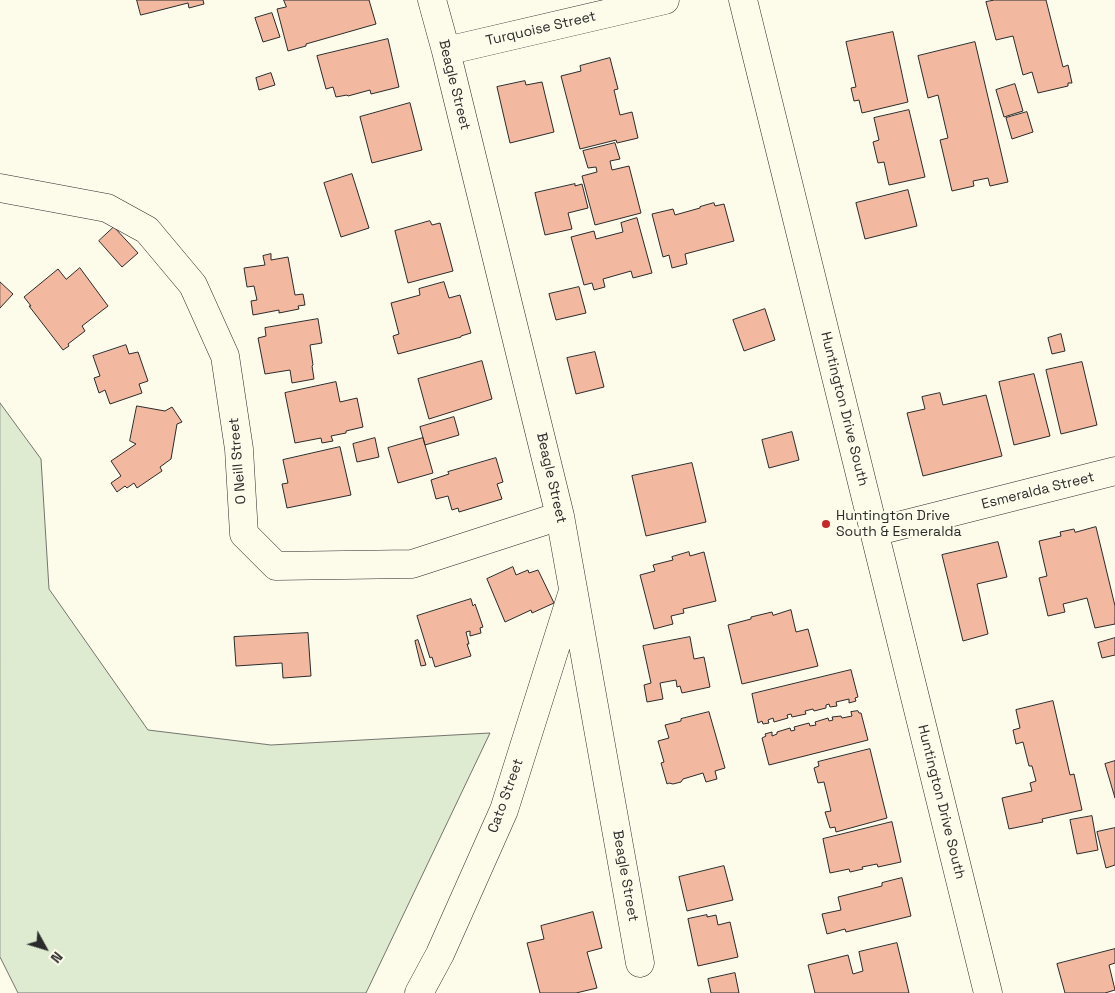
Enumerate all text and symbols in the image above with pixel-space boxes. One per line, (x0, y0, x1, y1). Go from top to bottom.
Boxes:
street label: Turquoise Street (484, 8, 598, 50)
street label: Beagle Street (435, 38, 473, 132)
street label: Huntington Drive South (817, 330, 871, 488)
street label: O Neill Street (226, 417, 250, 505)
street label: Beagle Street (532, 431, 570, 525)
street label: Esmeralda Street (980, 469, 1096, 513)
place label: Huntington Drive South & Esmeralda (836, 508, 962, 540)
marker: Huntington Drive South & Esmeralda (820, 518, 832, 530)
street label: Huntington Drive South (914, 723, 968, 881)
street label: Cato Street (485, 757, 527, 835)
street label: Beagle Street (609, 829, 641, 923)
north arrow (20, 923, 70, 973)
text: N (47, 948, 67, 967)

